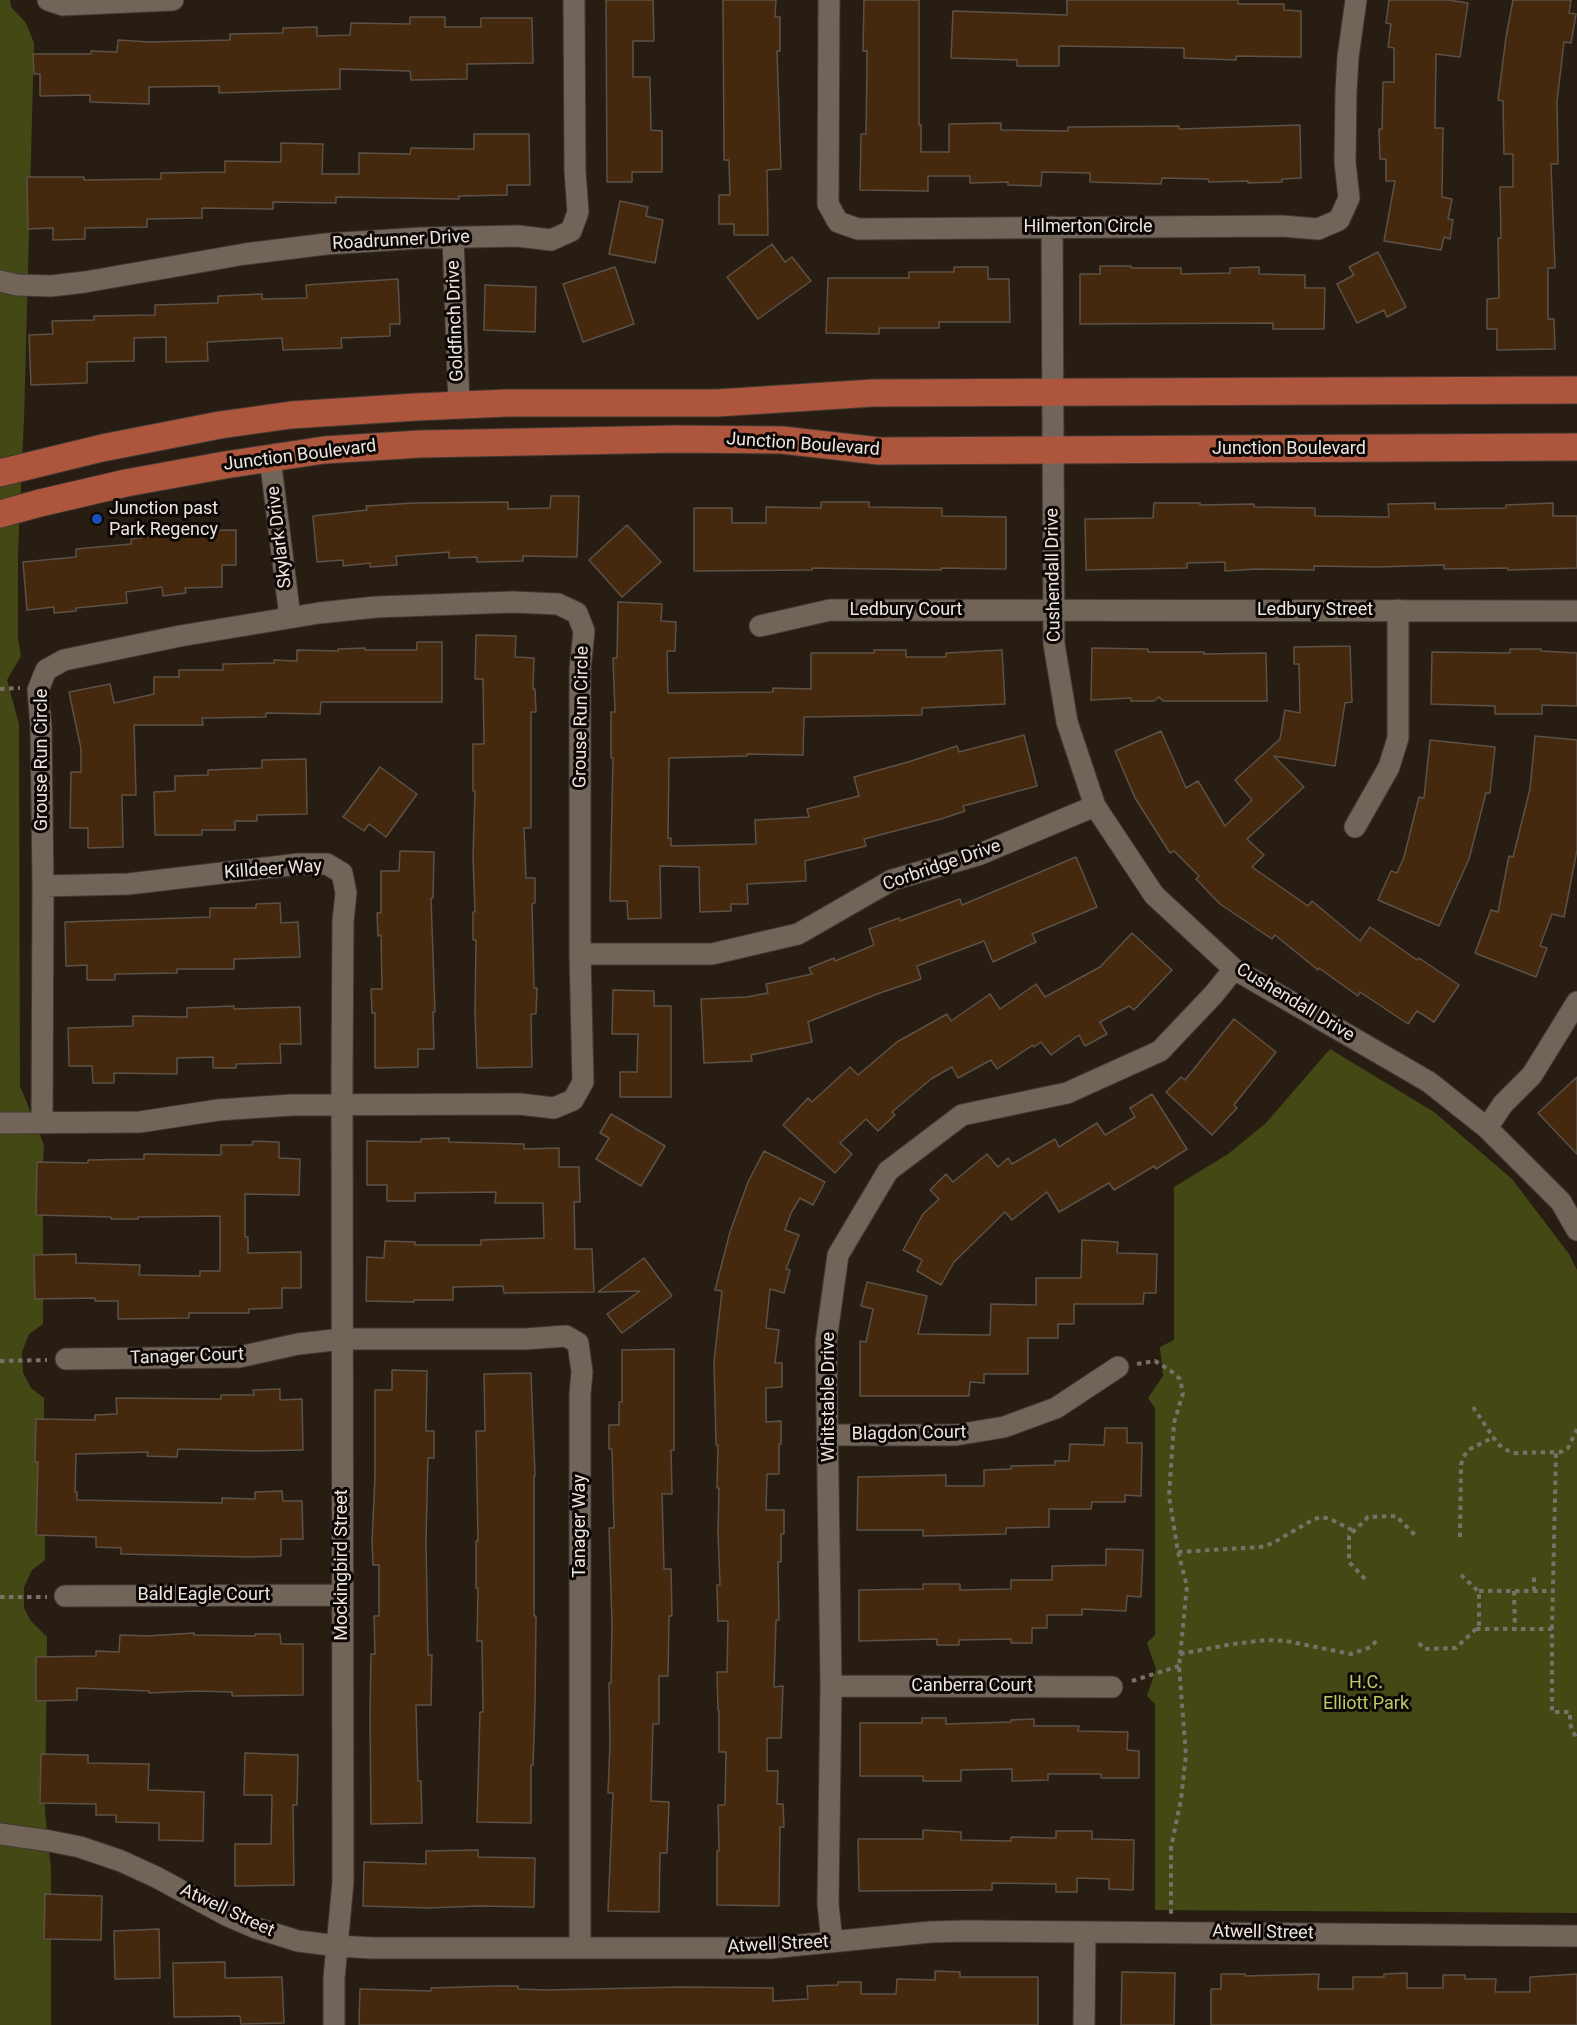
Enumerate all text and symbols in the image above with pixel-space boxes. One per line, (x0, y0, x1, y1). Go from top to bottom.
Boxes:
street label: Hilmerton Circle (1023, 216, 1153, 238)
street label: Roadrunner Drive (332, 227, 470, 255)
street label: Goldfinch Drive (443, 260, 469, 382)
street label: Junction Boulevard (726, 429, 880, 461)
street label: Junction Boulevard (222, 436, 378, 476)
street label: Junction Boulevard (1212, 438, 1366, 460)
street label: Skylark Drive (263, 485, 297, 589)
place label: Junction past Park Regency (109, 498, 218, 540)
street label: Cushendall Drive (1042, 508, 1066, 642)
marker: Junction past Park Regency (90, 512, 104, 526)
street label: Ledbury Court (850, 599, 962, 621)
street label: Ledbury Street (1257, 599, 1373, 621)
street label: Grouse Run Circle (570, 646, 594, 788)
street label: Grouse Run Circle (31, 689, 53, 831)
street label: Corbridge Drive (880, 836, 1004, 896)
street label: Killdeer Way (223, 856, 323, 884)
street label: Cushendall Drive (1232, 959, 1358, 1047)
street label: Whitstable Drive (818, 1332, 840, 1462)
street label: Tanager Court (130, 1344, 244, 1370)
street label: Blagdon Court (851, 1422, 967, 1446)
street label: Tanager Way (569, 1474, 591, 1578)
street label: Mockingbird Street (331, 1489, 353, 1641)
street label: Bald Eagle Court (138, 1584, 270, 1606)
park label: H.C. Elliott Park (1323, 1672, 1409, 1714)
street label: Canberra Court (911, 1675, 1033, 1697)
street label: Atwell Street (177, 1880, 277, 1942)
street label: Atwell Street (1212, 1921, 1314, 1945)
street label: Atwell Street (727, 1932, 829, 1958)

